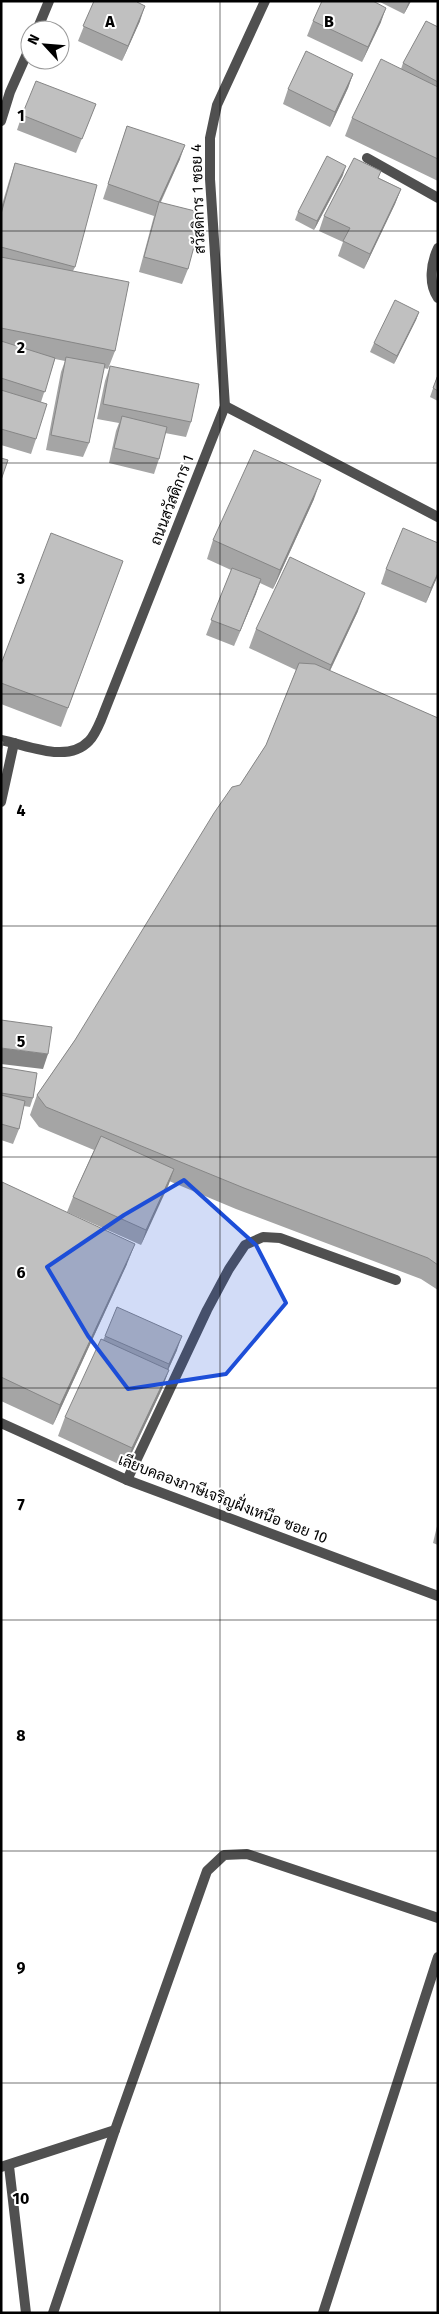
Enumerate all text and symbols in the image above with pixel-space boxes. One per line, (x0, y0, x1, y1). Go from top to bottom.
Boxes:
text: A (104, 12, 115, 31)
text: B (324, 12, 334, 31)
north arrow (20, 20, 70, 70)
text: N (24, 32, 43, 47)
text: 1 (17, 106, 25, 125)
street label: สวัสดิการ 1 ซอย 4 (187, 144, 209, 254)
text: 2 (17, 338, 25, 357)
street label: ถนนสวัสดิการ 1 (146, 452, 198, 548)
text: 3 (16, 569, 25, 588)
text: 4 (16, 801, 26, 820)
text: 5 (17, 1032, 26, 1051)
text: 6 (16, 1263, 26, 1282)
street label: เลียบคลองภาษีเจริญฝั่งเหนือ ซอย 10 (116, 1446, 332, 1547)
text: 7 (17, 1495, 25, 1514)
text: 8 (16, 1726, 26, 1745)
text: 9 (17, 1958, 26, 1977)
text: 10 (13, 2189, 29, 2208)

